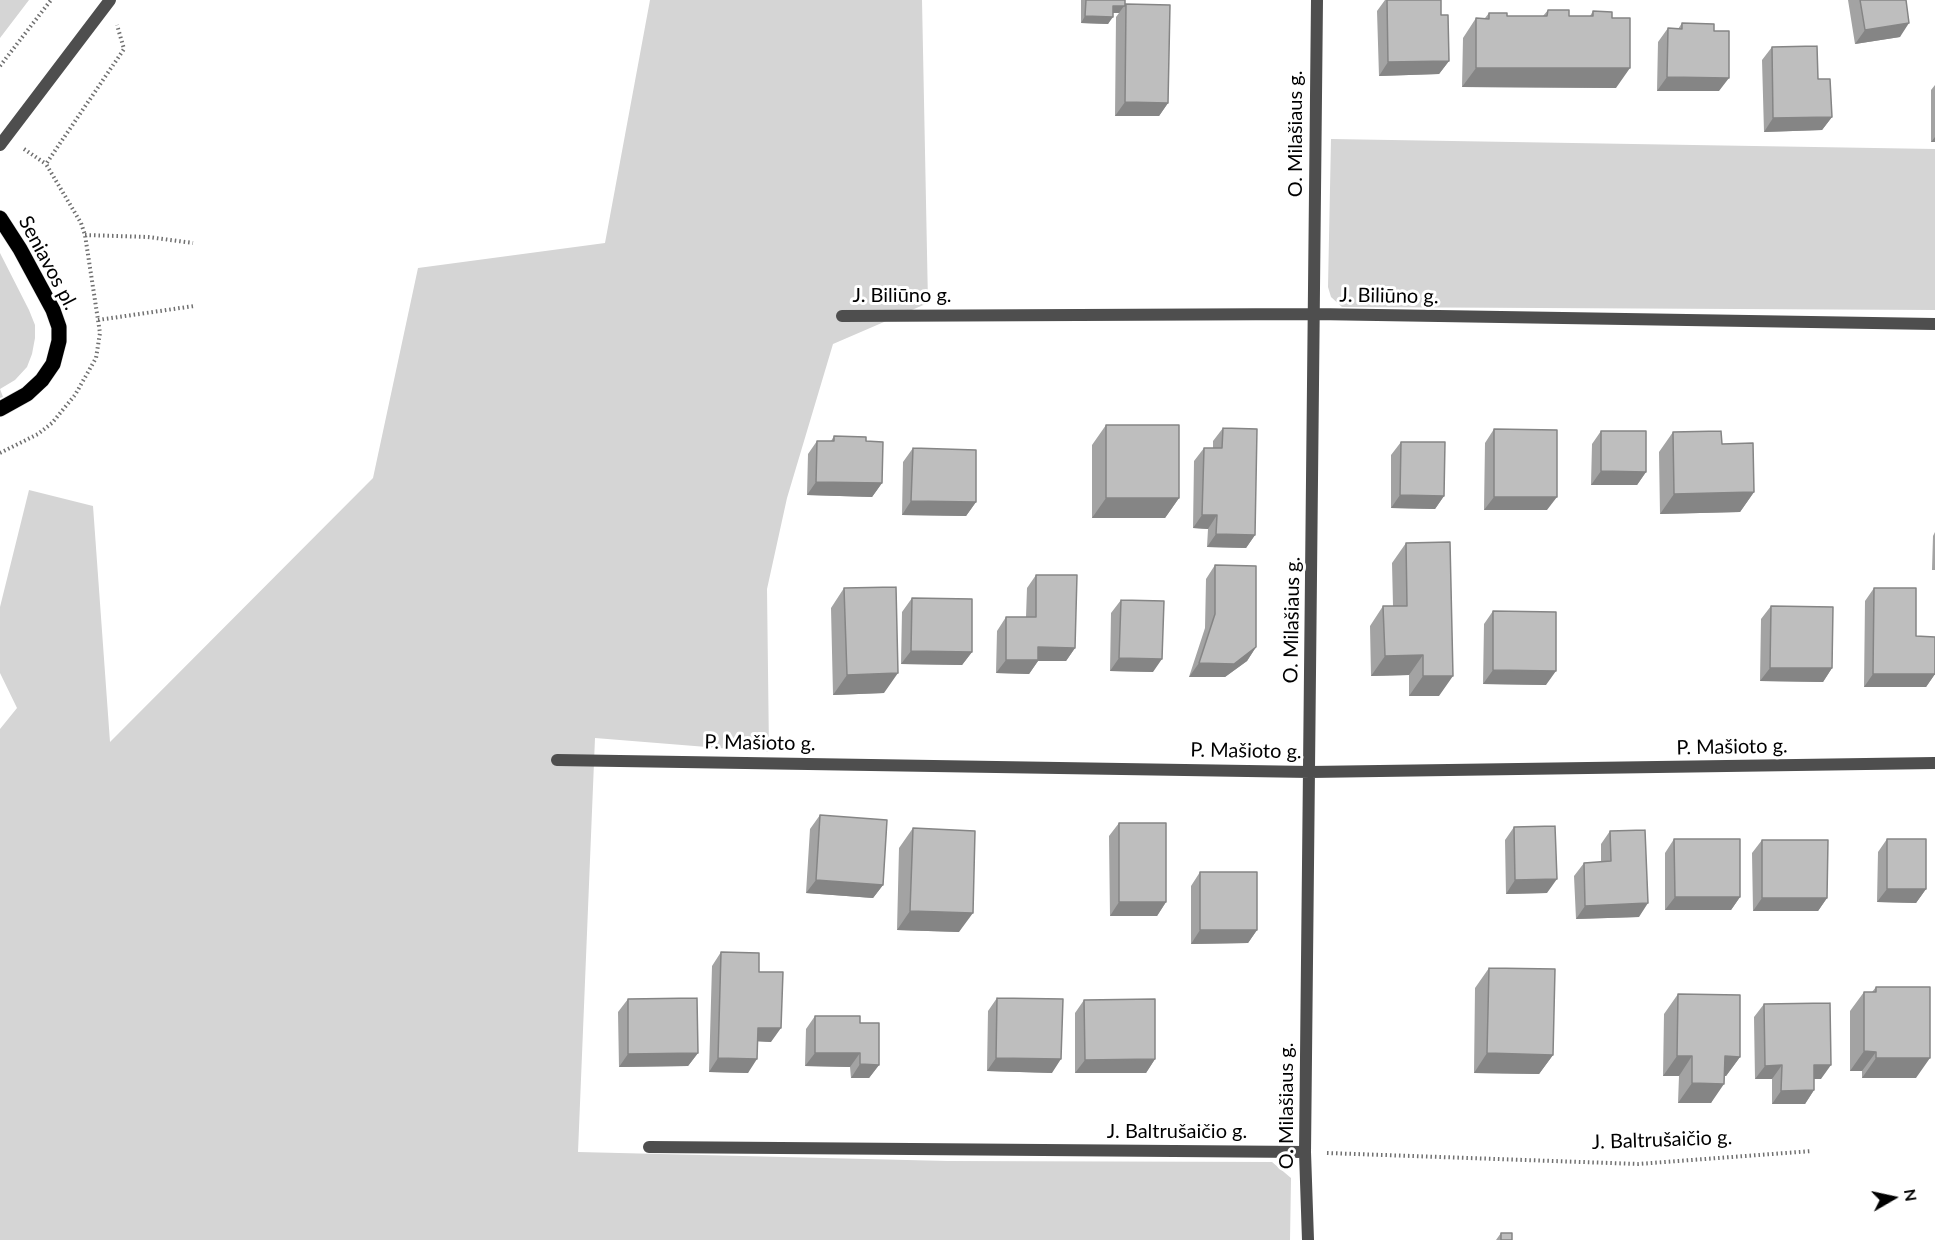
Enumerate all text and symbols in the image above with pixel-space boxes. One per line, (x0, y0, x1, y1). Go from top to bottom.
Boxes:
street label: O. Milašiaus g. (1284, 71, 1308, 197)
street label: Seniavos pl. (13, 212, 83, 314)
street label: J. Biliūno g. (1339, 283, 1439, 309)
street label: J. Biliūno g. (852, 284, 952, 308)
street label: O. Milašiaus g. (1279, 556, 1305, 684)
street label: P. Mašioto g. (704, 730, 816, 756)
street label: P. Mašioto g. (1676, 734, 1788, 760)
street label: P. Mašioto g. (1190, 738, 1302, 764)
street label: O. Milašiaus g. (1275, 1043, 1299, 1169)
street label: J. Baltrušaičio g. (1107, 1120, 1247, 1144)
street label: J. Baltrušaičio g. (1591, 1126, 1733, 1154)
north arrow (1863, 1168, 1923, 1228)
text: N (1901, 1188, 1922, 1203)

